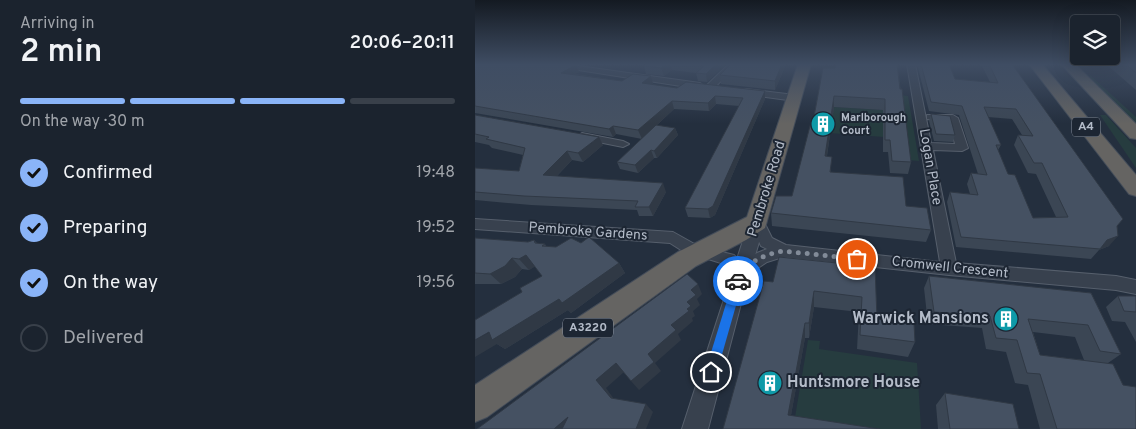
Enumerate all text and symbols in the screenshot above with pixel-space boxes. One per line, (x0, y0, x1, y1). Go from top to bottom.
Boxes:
text: Arriving in (20, 14, 95, 34)
map controls (1070, 15, 1120, 65)
button: layers (1070, 15, 1120, 65)
text: 20:06–20:11 (350, 31, 455, 55)
text: 2 min (20, 33, 102, 73)
building icon: Marlborough Court (810, 111, 836, 137)
place label: Marlborough Court (841, 111, 906, 138)
text: On the way · 30 m (20, 112, 145, 132)
road number: A4 (1072, 118, 1100, 136)
street label: Logan Place (915, 127, 945, 207)
street label: Pembroke Road (744, 139, 790, 239)
icon: check (20, 159, 48, 187)
text: Confirmed (63, 161, 153, 185)
text: 19:48 (416, 163, 455, 183)
icon: check (20, 214, 48, 242)
text: Preparing (63, 216, 147, 240)
text: 19:52 (416, 218, 455, 238)
street label: Pembroke Gardens (528, 219, 648, 245)
pin (836, 238, 878, 280)
icon: bag (843, 245, 871, 273)
street label: Cromwell Crescent (891, 253, 1009, 283)
courier (713, 256, 763, 306)
icon: car (724, 267, 752, 295)
icon: check (20, 269, 48, 297)
text: On the way (63, 271, 158, 295)
text: 19:56 (416, 273, 455, 293)
building icon: Warwick Mansions (993, 306, 1019, 332)
place label: Warwick Mansions (852, 309, 989, 329)
road number: A3220 (563, 318, 613, 338)
text: Delivered (63, 326, 144, 350)
pin (690, 351, 732, 393)
icon: home (697, 358, 725, 386)
building icon: Huntsmore House (757, 370, 783, 396)
place label: Huntsmore House (787, 373, 920, 393)

